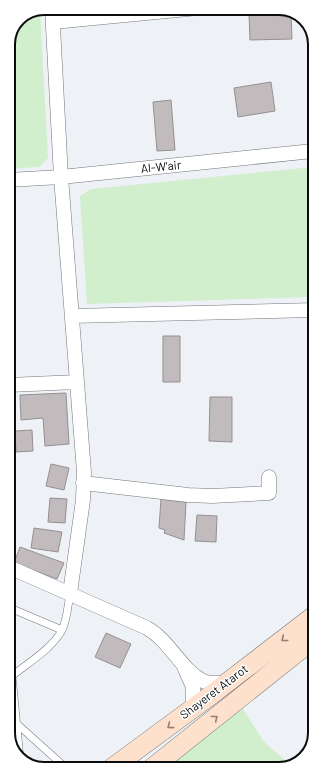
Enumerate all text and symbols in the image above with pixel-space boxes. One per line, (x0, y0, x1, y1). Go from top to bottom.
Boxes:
street label: Al-W'air (140, 157, 182, 175)
one-way arrow (281, 634, 288, 641)
street label: Shayeret Atarot (177, 661, 250, 721)
one-way arrow (211, 715, 218, 722)
one-way arrow (167, 721, 174, 728)

